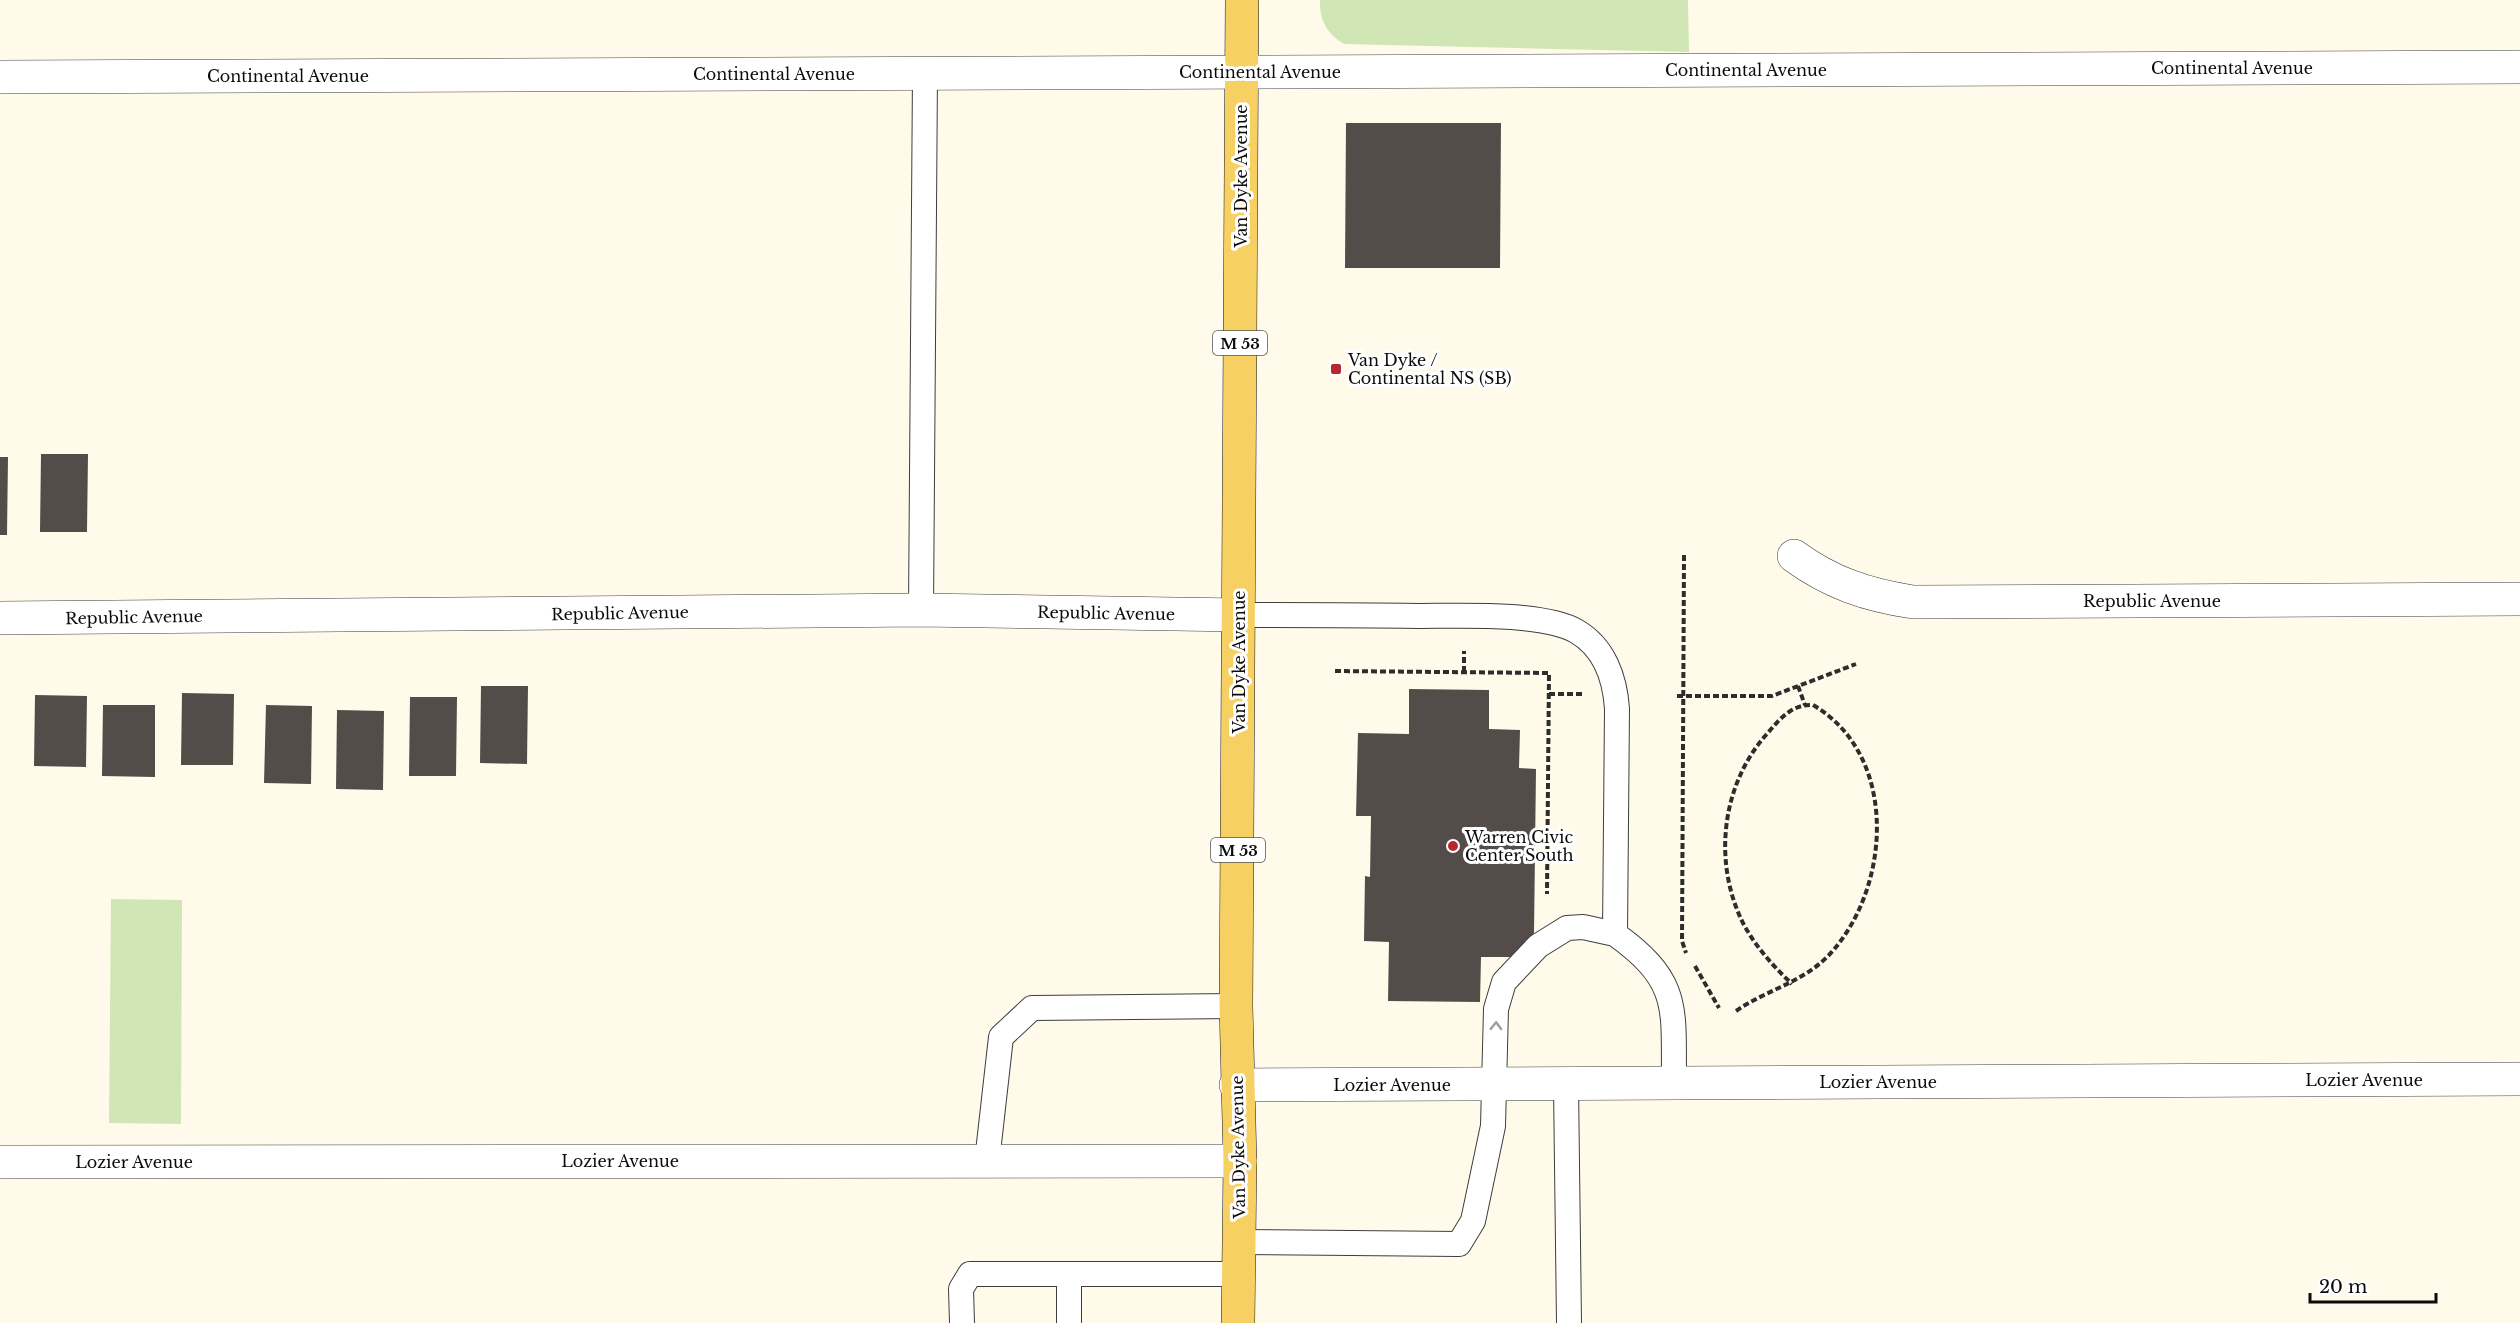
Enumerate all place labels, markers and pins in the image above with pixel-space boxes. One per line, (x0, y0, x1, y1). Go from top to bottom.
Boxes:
place label: Van Dyke / Continental NS (SB) (1347, 350, 1512, 388)
marker: Van Dyke / Continental NS (SB) (1329, 362, 1343, 376)
place label: Warren Civic Center South (1464, 827, 1574, 865)
marker: Warren Civic Center South (1446, 839, 1460, 853)

